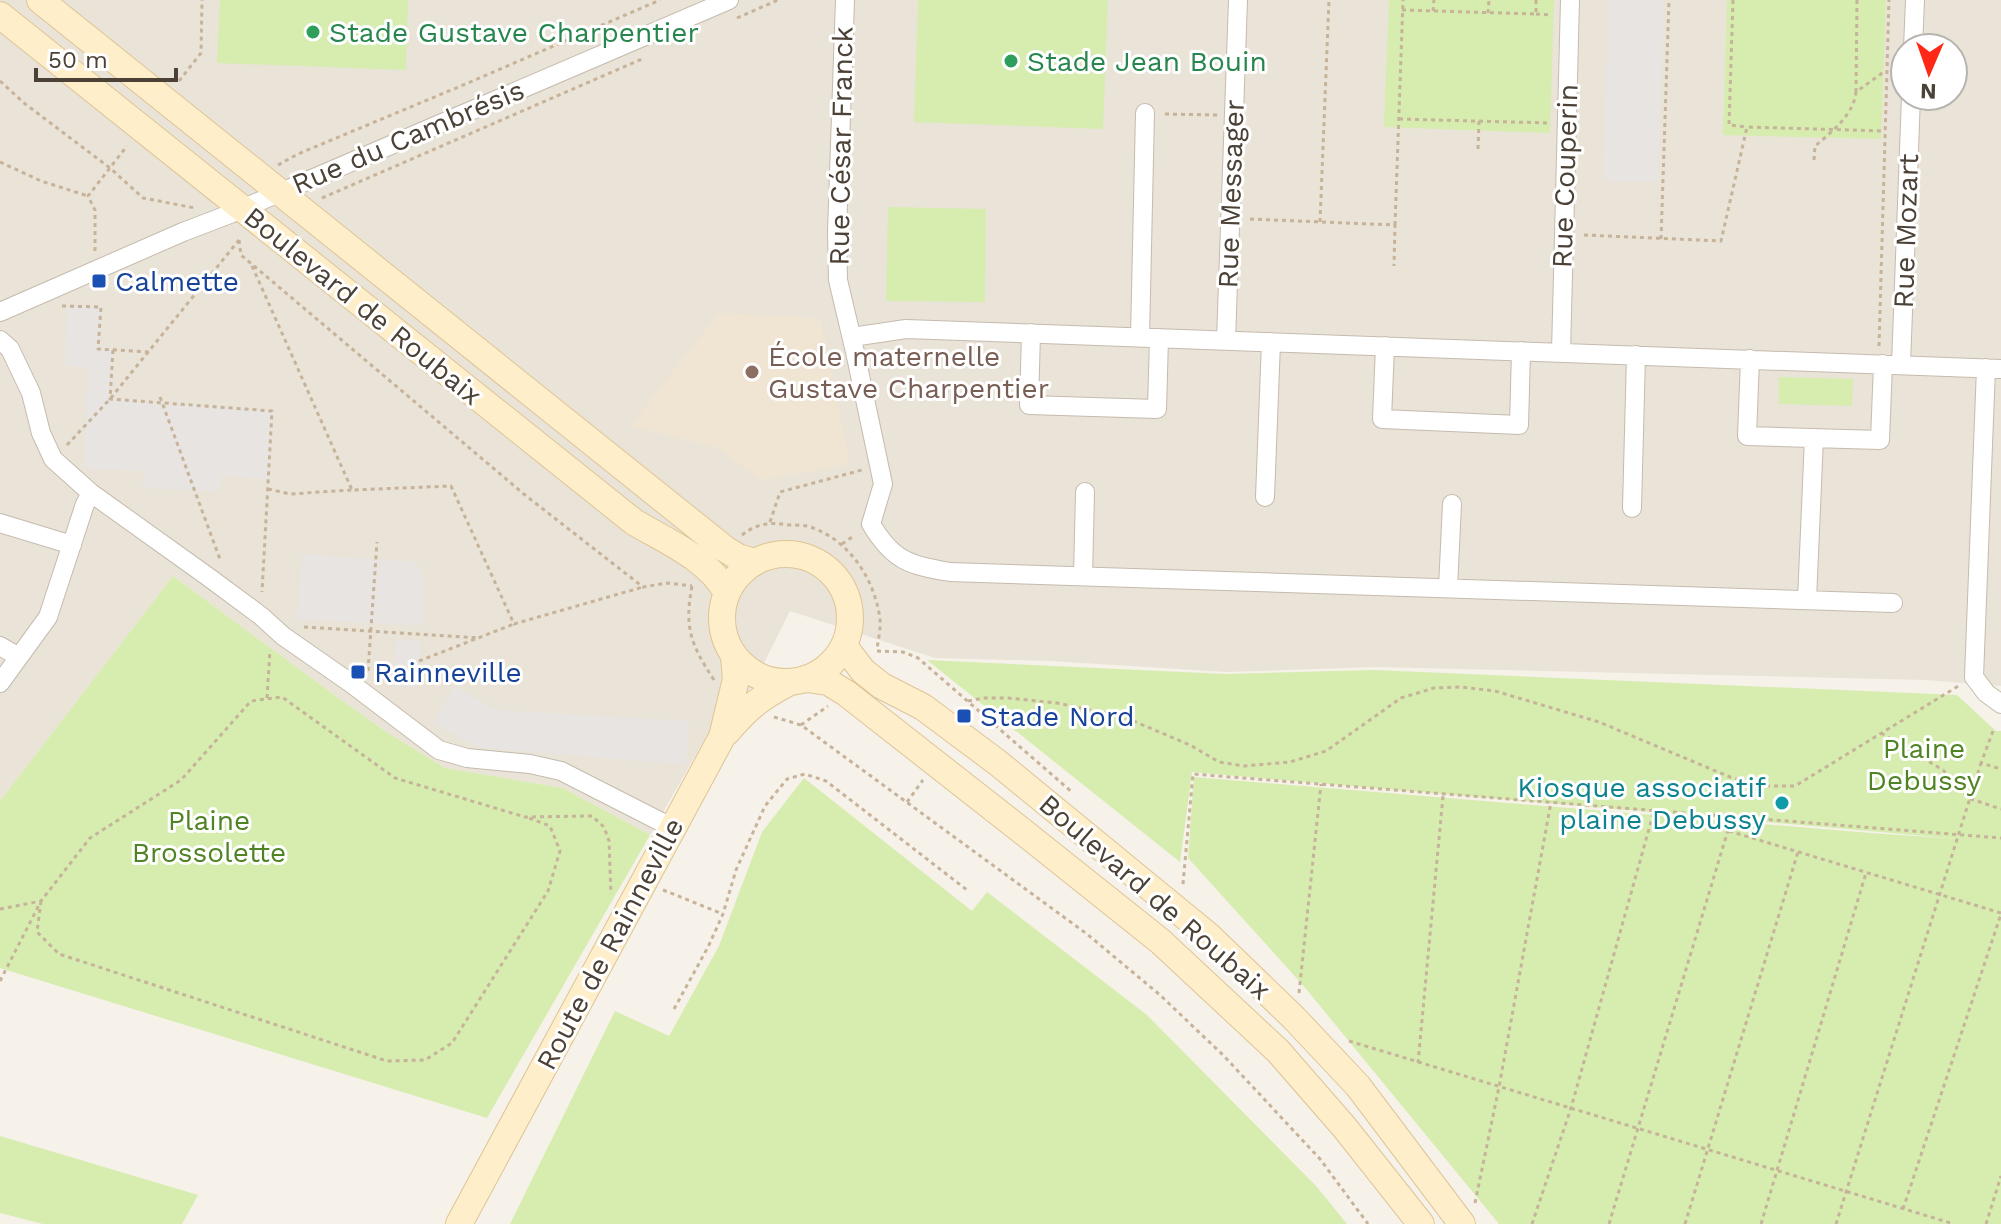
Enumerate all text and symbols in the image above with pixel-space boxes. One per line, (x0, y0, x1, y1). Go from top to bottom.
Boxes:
place label: Stade Gustave Charpentier (329, 16, 699, 49)
marker: Stade Gustave Charpentier (304, 23, 322, 41)
street label: Rue César Franck (822, 26, 860, 266)
scale bar (36, 32, 176, 82)
north arrow (1889, 32, 1969, 112)
place label: Stade Jean Bouin (1027, 45, 1267, 78)
text: 50 m (48, 46, 108, 74)
marker: Stade Jean Bouin (1002, 52, 1020, 70)
street label: Rue du Cambrésis (287, 73, 529, 201)
text: N (1920, 79, 1937, 104)
street label: Rue Couperin (1545, 83, 1585, 269)
street label: Rue Messager (1211, 99, 1251, 289)
street label: Rue Mozart (1887, 153, 1925, 309)
street label: Boulevard de Roubaix (238, 200, 488, 412)
place label: Calmette (115, 265, 239, 298)
marker: Calmette (90, 272, 108, 290)
place label: École maternelle Gustave Charpentier (768, 340, 1049, 405)
marker: École maternelle Gustave Charpentier (743, 363, 761, 381)
place label: Rainneville (374, 656, 522, 689)
marker: Rainneville (349, 663, 367, 681)
place label: Stade Nord (980, 700, 1134, 733)
marker: Stade Nord (955, 707, 973, 725)
park label: Plaine Debussy (1867, 732, 1982, 797)
place label: Kiosque associatif plaine Debussy (1517, 771, 1767, 836)
street label: Boulevard de Roubaix (1032, 787, 1278, 1007)
marker: Kiosque associatif plaine Debussy (1773, 794, 1791, 812)
park label: Plaine Brossolette (132, 804, 286, 869)
street label: Route de Rainneville (530, 812, 690, 1076)

